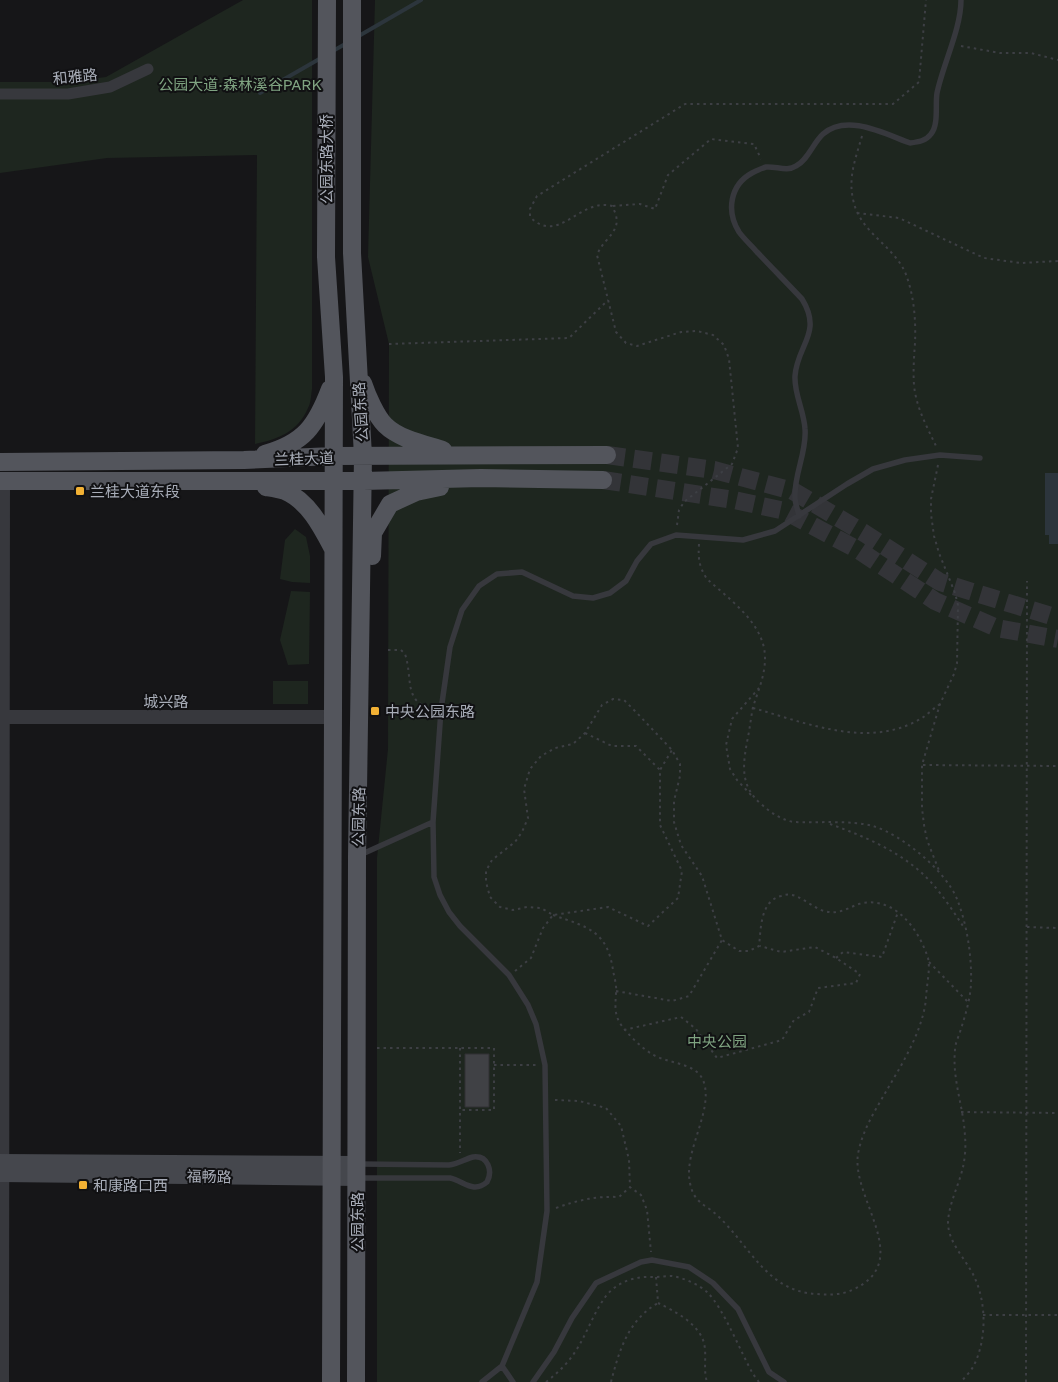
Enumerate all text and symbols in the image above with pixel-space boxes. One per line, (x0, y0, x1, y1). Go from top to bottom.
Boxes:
street label: 和雅路 (52, 65, 98, 87)
park label: 公园大道·森林溪谷PARK (158, 75, 322, 93)
street label: 公园东路大桥 (317, 114, 335, 204)
street label: 公园东路 (349, 381, 371, 443)
street label: 兰桂大道 (274, 448, 334, 468)
place label: 兰桂大道东段 (90, 482, 180, 500)
marker: 兰桂大道东段 (74, 485, 86, 497)
street label: 城兴路 (143, 692, 189, 710)
place label: 中央公园东路 (385, 702, 475, 720)
marker: 中央公园东路 (369, 705, 381, 717)
street label: 公园东路 (348, 787, 368, 847)
park label: 中央公园 (687, 1032, 747, 1050)
street label: 福畅路 (186, 1167, 232, 1185)
place label: 和康路口西 (93, 1176, 168, 1194)
marker: 和康路口西 (77, 1179, 89, 1191)
street label: 公园东路 (348, 1192, 366, 1252)

